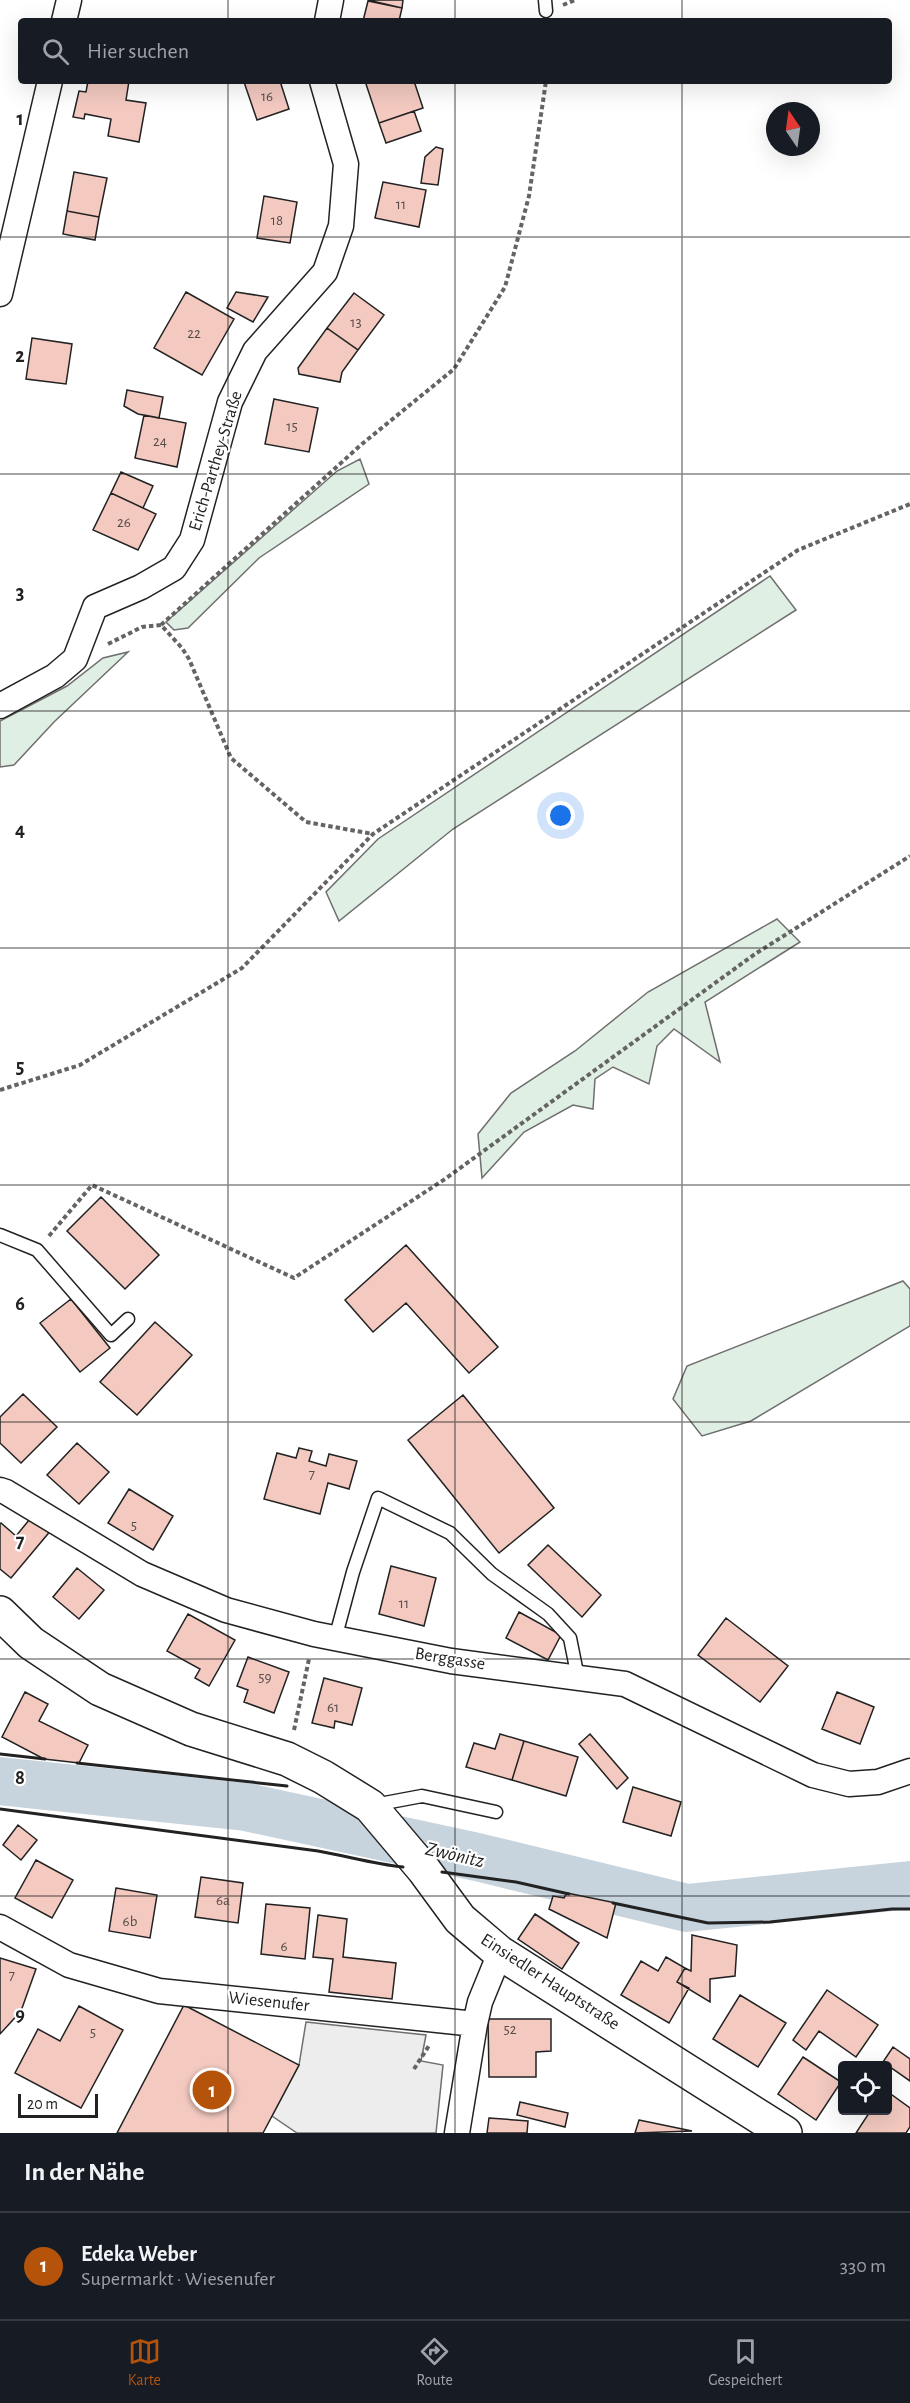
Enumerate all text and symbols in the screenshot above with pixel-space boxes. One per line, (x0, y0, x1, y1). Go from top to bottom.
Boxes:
search box (18, 18, 892, 84)
icon: search (39, 35, 72, 68)
text: Hier suchen (87, 40, 189, 62)
house number: 16 (261, 89, 273, 104)
north arrow (766, 102, 820, 156)
text: 1 (16, 109, 24, 129)
house number: 11 (396, 197, 406, 212)
house number: 18 (271, 213, 283, 228)
house number: 13 (350, 315, 362, 330)
house number: 22 (187, 326, 201, 341)
text: 2 (15, 346, 25, 366)
street label: Erich-Parthey-Straße (186, 389, 246, 533)
house number: 15 (286, 419, 298, 434)
house number: 24 (153, 434, 167, 449)
house number: 26 (117, 515, 131, 530)
text: 3 (16, 583, 24, 603)
your location (546, 801, 575, 830)
text: 4 (15, 820, 25, 840)
text: 5 (16, 1057, 24, 1077)
text: 6 (15, 1294, 25, 1314)
house number: 7 (309, 1467, 315, 1482)
house number: 5 (131, 1518, 137, 1533)
text: 7 (16, 1531, 25, 1551)
house number: 11 (399, 1596, 409, 1611)
street label: Berggasse (414, 1645, 486, 1673)
house number: 59 (258, 1670, 272, 1685)
house number: 61 (327, 1700, 339, 1715)
text: 8 (15, 1768, 25, 1788)
water label: Zwönitz (424, 1839, 486, 1871)
house number: 6a (216, 1893, 230, 1908)
house number: 6b (123, 1914, 138, 1929)
street label: Einsiedler Hauptstraße (477, 1930, 623, 2034)
house number: 6 (280, 1939, 288, 1954)
house number: 7 (9, 1968, 15, 1983)
street label: Wiesenufer (228, 1989, 311, 2015)
text: 9 (15, 2005, 25, 2025)
house number: 52 (503, 2022, 517, 2037)
house number: 5 (90, 2025, 96, 2040)
map controls (838, 2061, 892, 2115)
button: locate (838, 2061, 892, 2115)
pin: 1 (192, 2068, 232, 2112)
scale bar (18, 2091, 98, 2118)
text: 20 m (27, 2096, 58, 2112)
text: In der Nähe (24, 2159, 144, 2185)
text: Edeka Weber (81, 2243, 197, 2265)
text: 1 (40, 2256, 47, 2276)
text: 330 m (840, 2256, 886, 2276)
text: Supermarkt · Wiesenufer (81, 2269, 275, 2289)
tab: Karte (128, 2335, 161, 2390)
tab: Route (416, 2335, 453, 2390)
tab: Gespeichert (708, 2335, 782, 2390)

